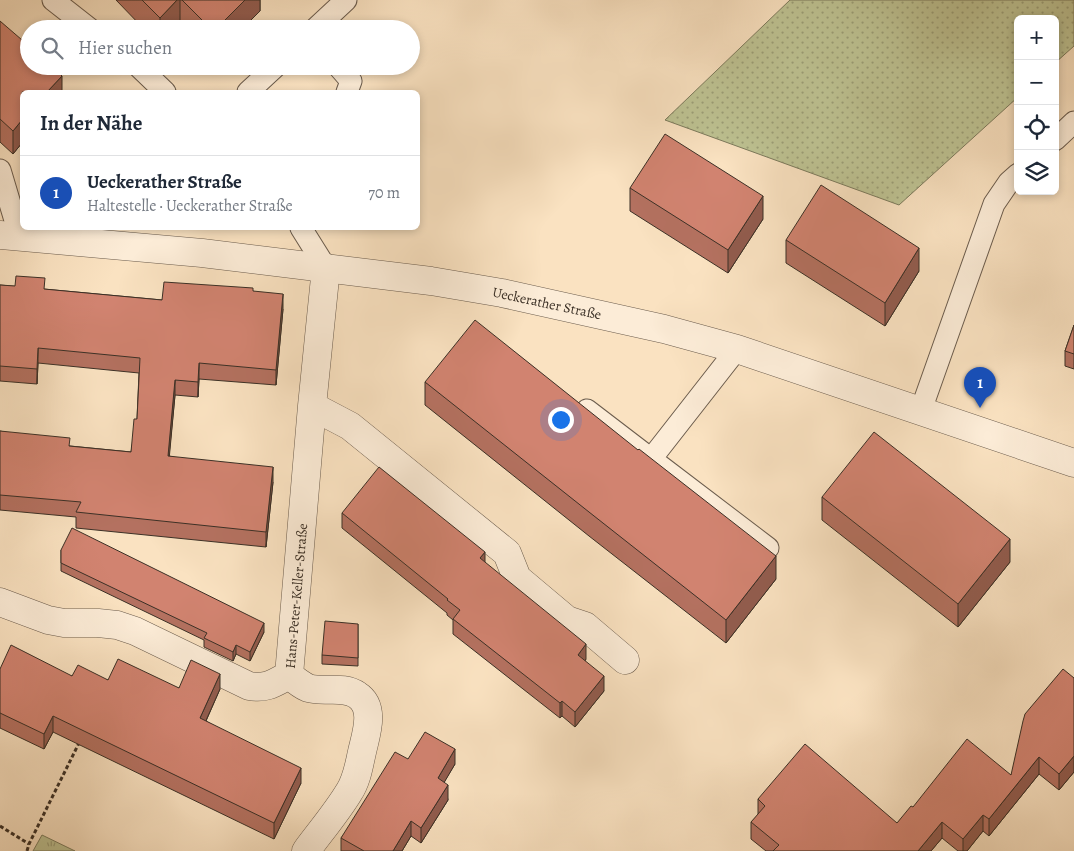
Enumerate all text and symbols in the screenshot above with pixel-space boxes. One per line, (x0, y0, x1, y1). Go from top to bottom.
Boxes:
map controls (1014, 15, 1059, 195)
button: + (1014, 15, 1059, 60)
search box (20, 20, 420, 75)
icon: search (38, 34, 66, 62)
text: Hier suchen (78, 35, 172, 61)
button: − (1014, 60, 1059, 105)
button: locate (1014, 105, 1059, 150)
text: In der Nähe (40, 109, 142, 137)
button: layers (1014, 150, 1059, 195)
text: Ueckerather Straße (87, 169, 242, 195)
text: 1 (53, 182, 59, 204)
text: 70 m (368, 182, 400, 204)
text: Haltestelle · Ueckerather Straße (87, 195, 293, 217)
street label: Ueckerather Straße (491, 283, 603, 324)
pin: 1 (964, 367, 996, 408)
your location (548, 407, 574, 433)
street label: Hans-Peter-Keller-Straße (281, 523, 312, 669)

